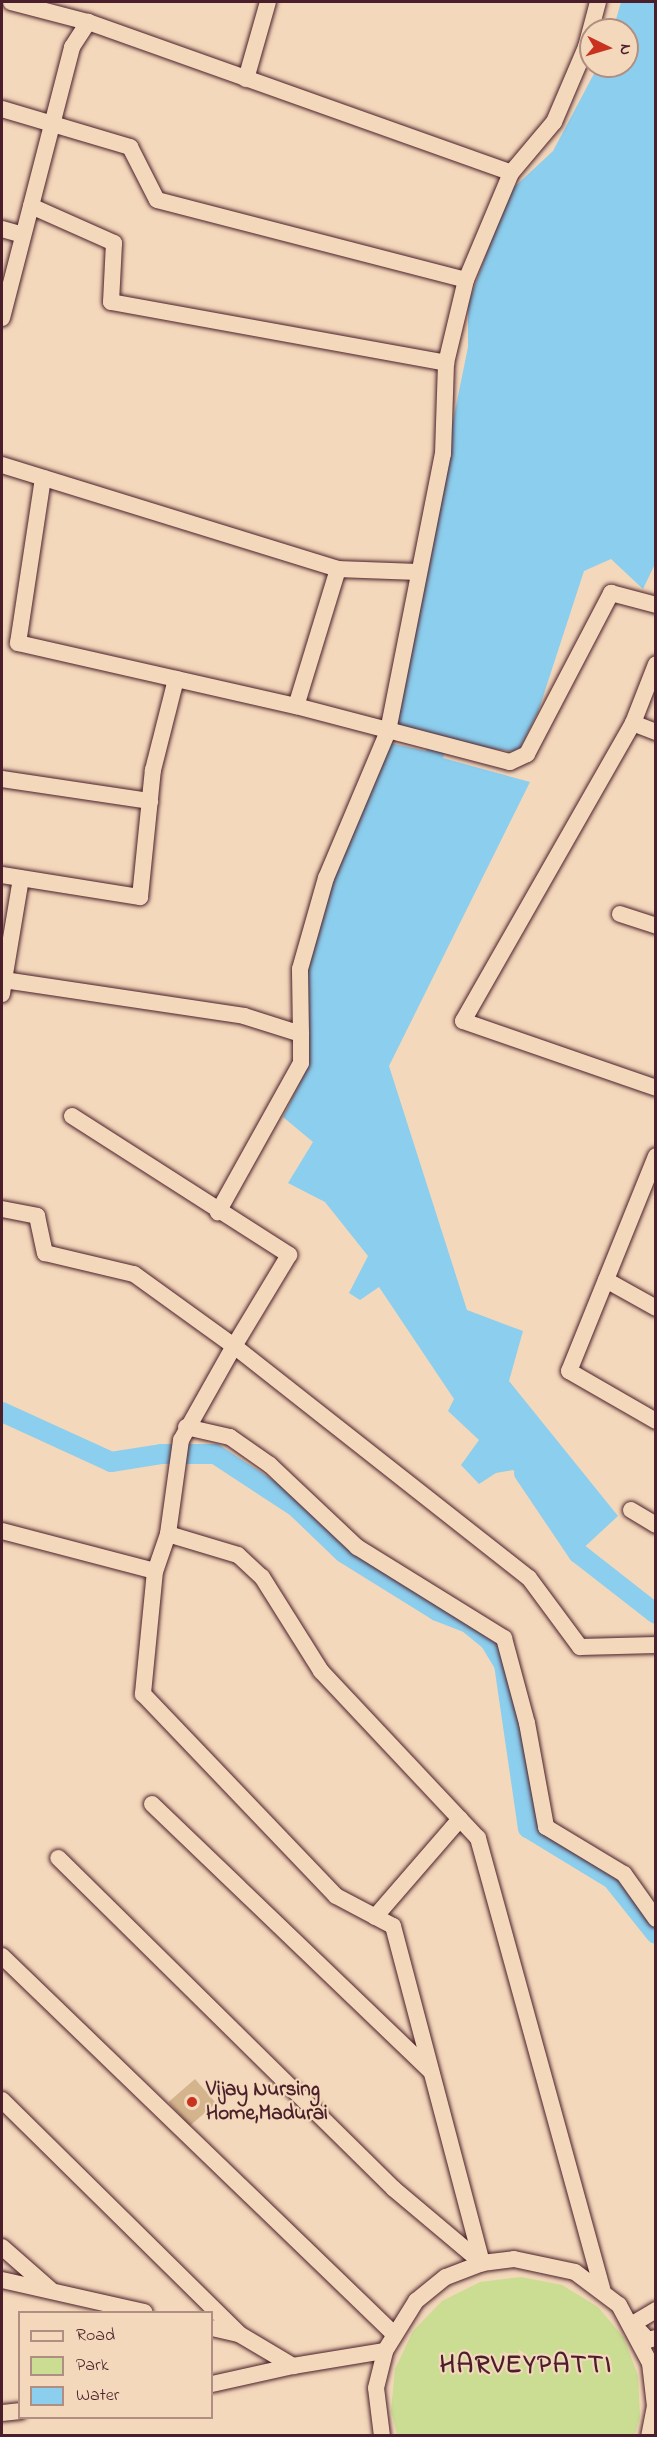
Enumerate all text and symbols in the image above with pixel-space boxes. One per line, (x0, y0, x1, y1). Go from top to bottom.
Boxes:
north arrow (579, 18, 639, 78)
text: N (613, 43, 637, 56)
place label: Vijay Nursing Home,Madurai (206, 2077, 328, 2127)
marker: Vijay Nursing Home,Madurai (183, 2093, 201, 2111)
legend (18, 2311, 213, 2419)
text: Road (76, 2323, 115, 2349)
district label: HARVEYPATTI (439, 2350, 613, 2382)
text: Park (76, 2353, 109, 2379)
text: Water (76, 2383, 119, 2409)

